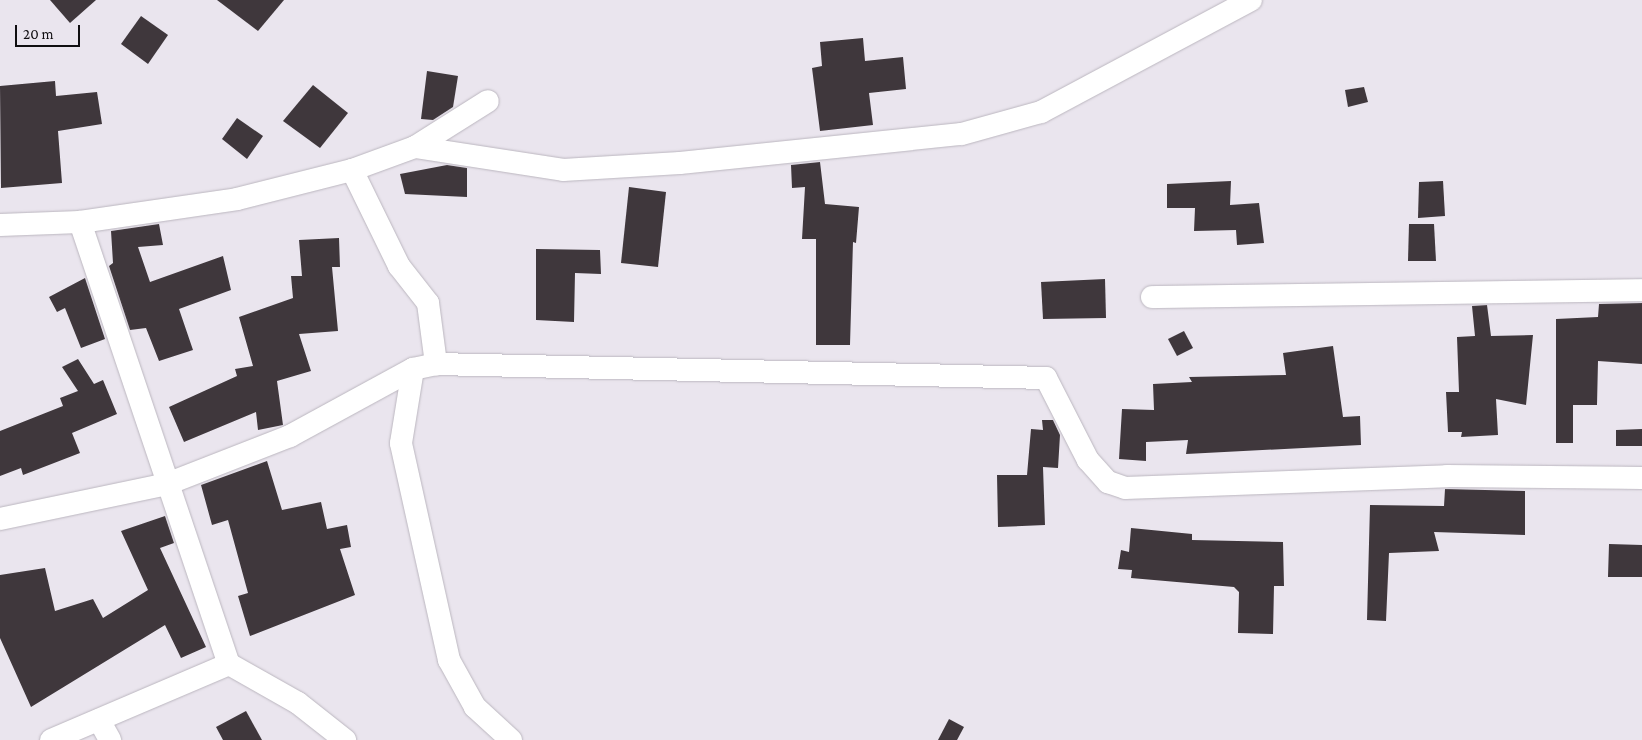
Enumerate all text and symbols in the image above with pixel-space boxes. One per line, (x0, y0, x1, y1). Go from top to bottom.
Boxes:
scale bar (18, 15, 82, 47)
text: 20 m (23, 26, 54, 42)

